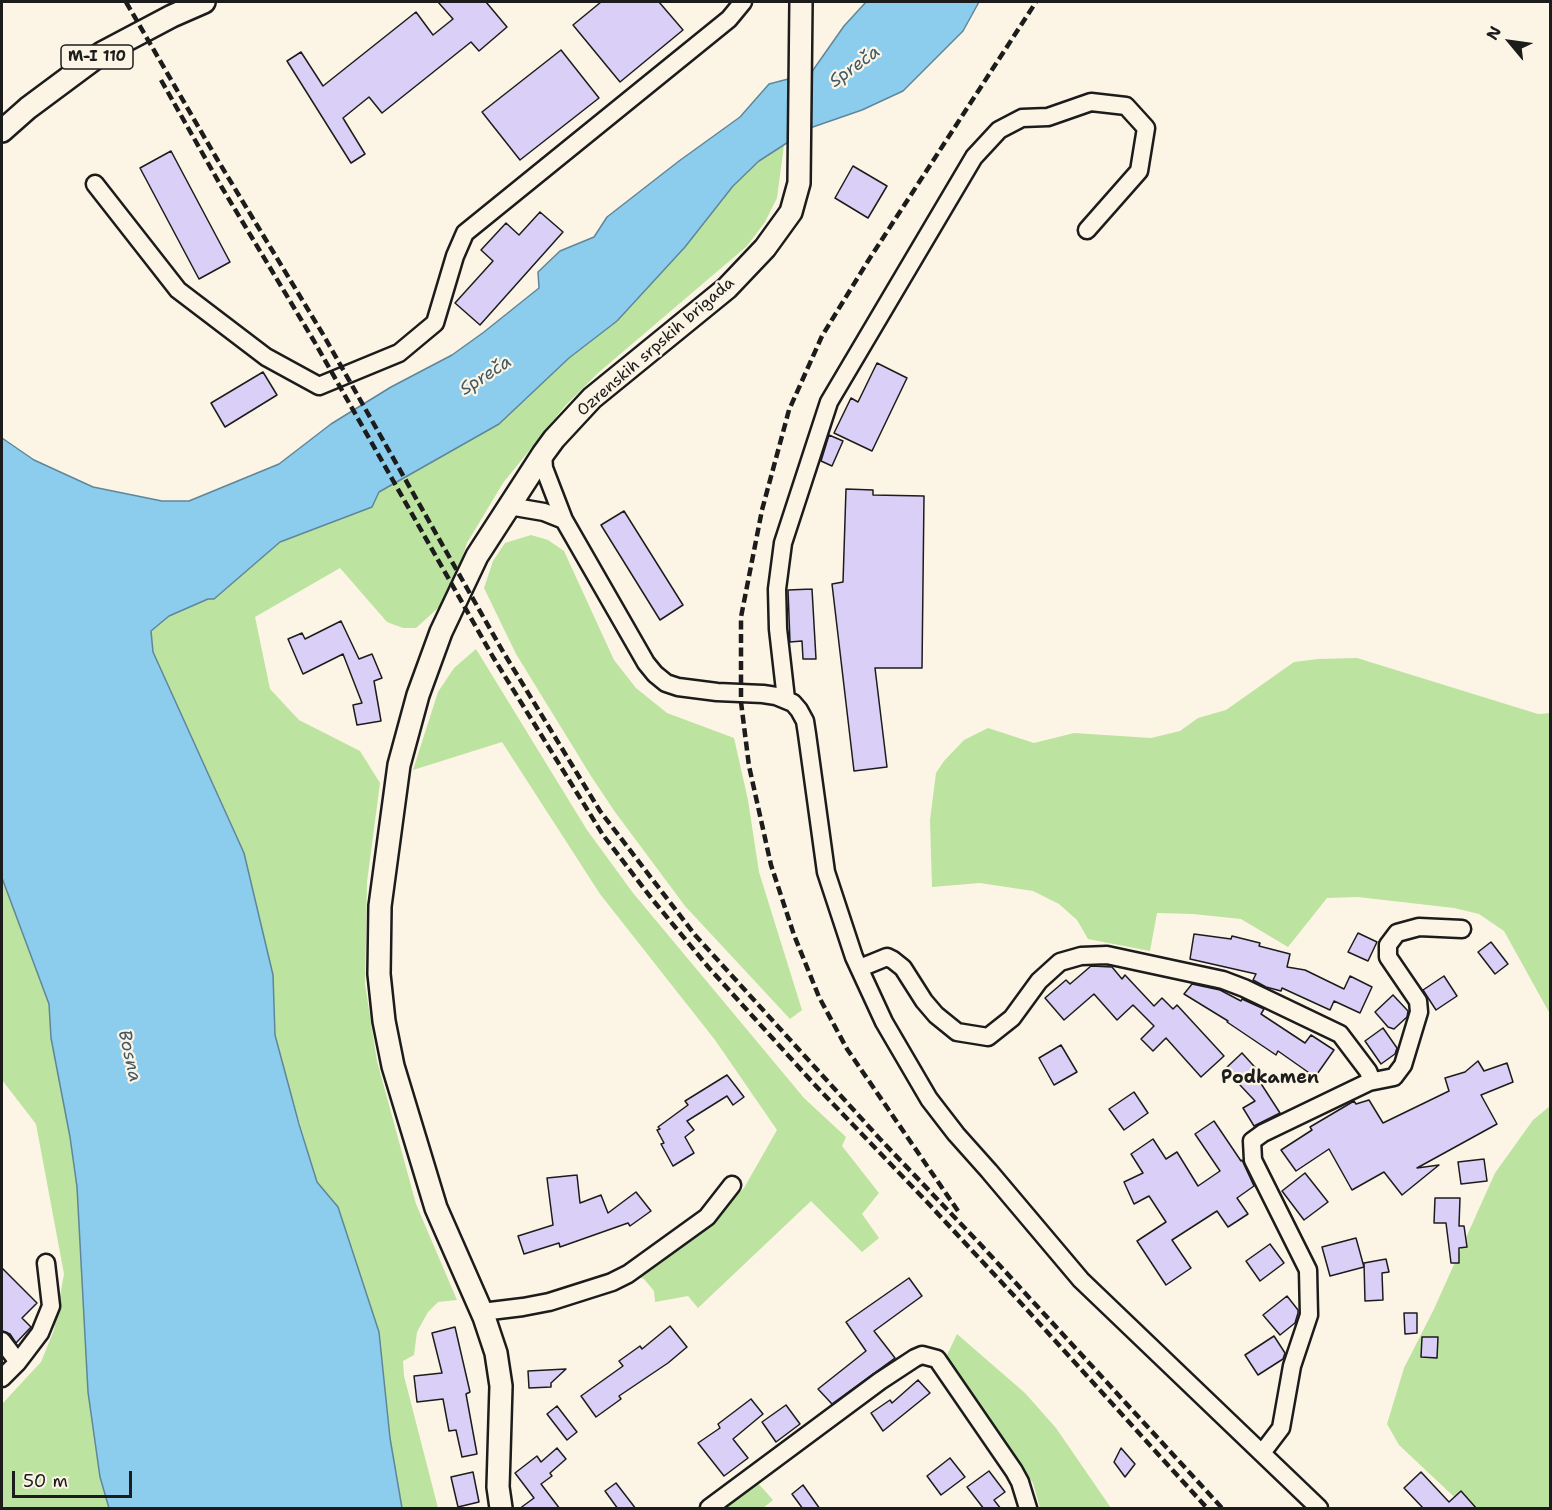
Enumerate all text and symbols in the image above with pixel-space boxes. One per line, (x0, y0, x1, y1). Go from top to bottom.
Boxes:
north arrow (1480, 12, 1540, 72)
text: N (1482, 22, 1506, 44)
water label: Spreča (825, 41, 885, 93)
road number: M-I 110 (61, 45, 133, 69)
street label: Ozrenskih srpskih brigada (574, 274, 738, 420)
water label: Spreča (456, 351, 516, 401)
water label: Bosna (113, 1028, 145, 1084)
district label: Podkamen (1221, 1067, 1319, 1089)
scale bar (15, 1459, 135, 1497)
text: 50 m (23, 1469, 68, 1493)

